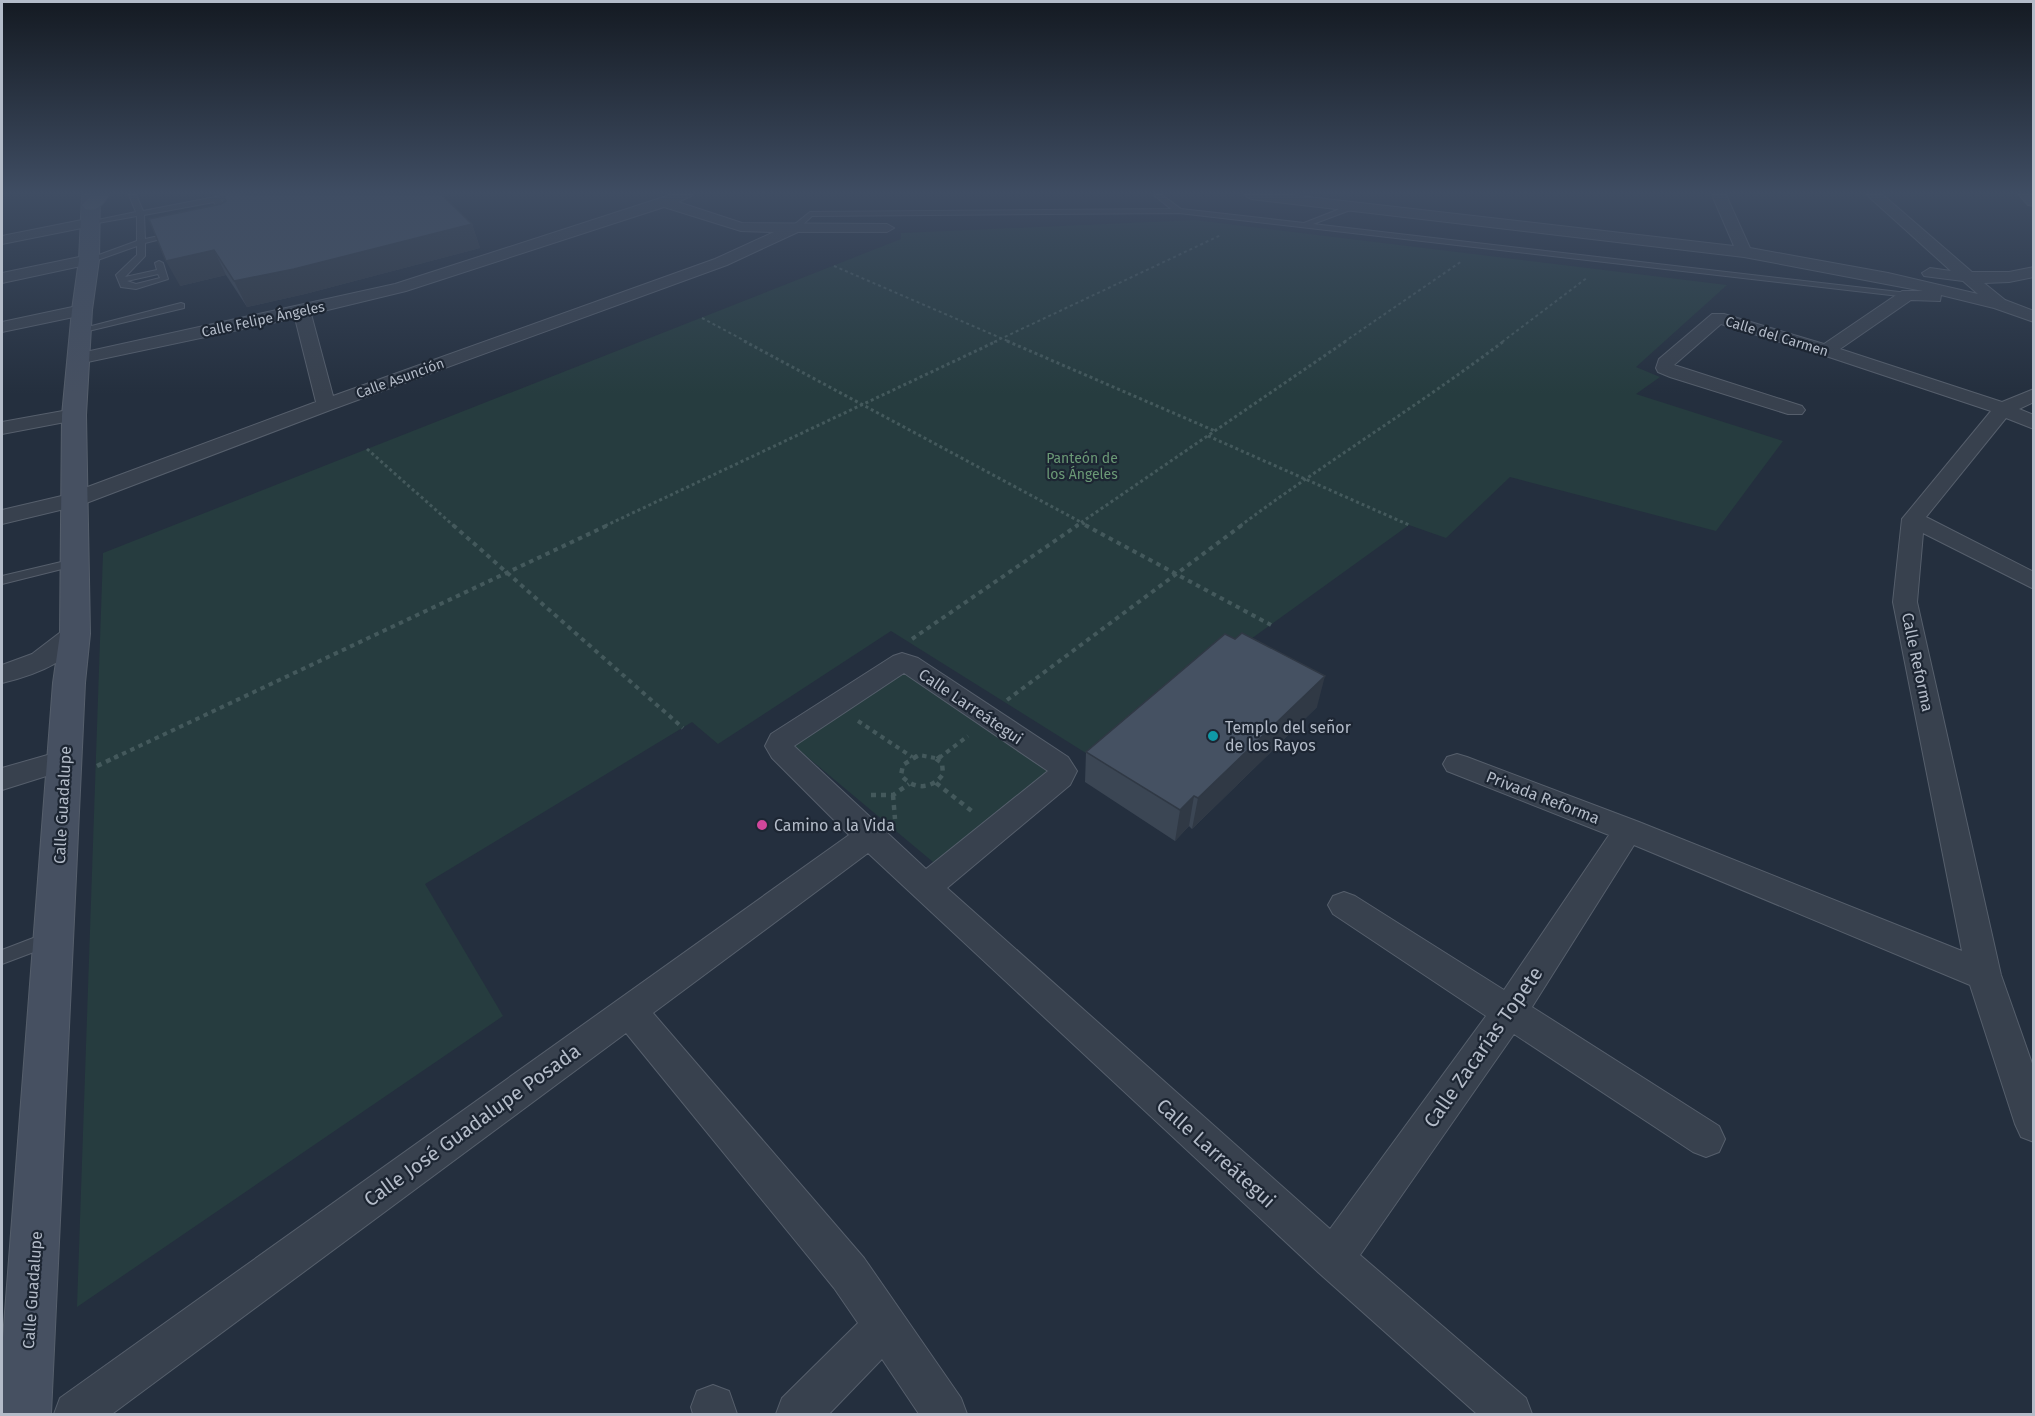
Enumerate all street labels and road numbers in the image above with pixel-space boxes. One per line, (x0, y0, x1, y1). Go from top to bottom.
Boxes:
street label: Calle Felipe Ángeles (200, 297, 327, 341)
street label: Calle del Carmen (1723, 313, 1831, 360)
street label: Calle Asunción (354, 355, 447, 402)
street label: Calle Reforma (1898, 611, 1937, 713)
street label: Calle Larreátegui (915, 665, 1026, 748)
street label: Calle Guadalupe (50, 746, 75, 864)
street label: Privada Reforma (1483, 767, 1602, 828)
street label: Calle Zacarías Topete (1418, 962, 1548, 1132)
street label: Calle José Guadalupe Posada (359, 1038, 585, 1212)
street label: Calle Larreátegui (1152, 1093, 1280, 1213)
street label: Calle Guadalupe (19, 1230, 46, 1350)

